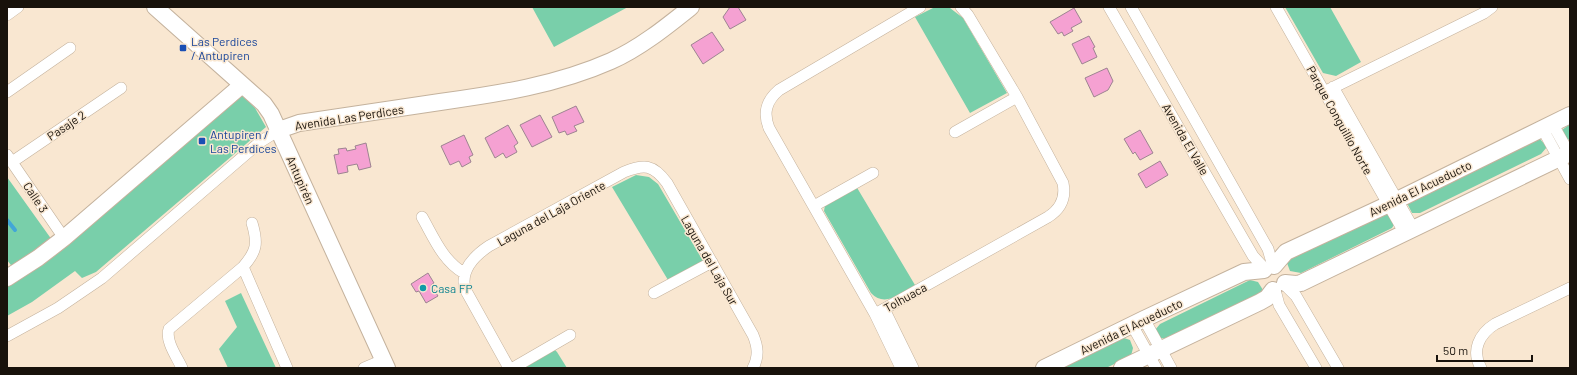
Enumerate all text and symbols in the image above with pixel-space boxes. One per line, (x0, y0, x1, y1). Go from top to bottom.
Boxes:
place label: Las Perdices / Antupiren (191, 34, 258, 62)
marker: Las Perdices / Antupiren (178, 43, 188, 53)
street label: Parque Conguillío Norte (1304, 63, 1376, 177)
street label: Avenida Las Perdices (294, 101, 405, 133)
street label: Avenida El Valle (1160, 101, 1212, 177)
street label: Pasaje 2 (44, 107, 88, 143)
place label: Antupiren / Las Perdices (210, 127, 277, 155)
marker: Antupiren / Las Perdices (197, 136, 207, 146)
street label: Antupirén (284, 154, 318, 206)
street label: Avenida El Acueducto (1367, 157, 1473, 219)
street label: Laguna del Laja Oriente (494, 177, 608, 249)
street label: Calle 3 (21, 179, 51, 215)
street label: Laguna del Laja Sur (679, 213, 742, 308)
street label: Tolhuaca (881, 280, 929, 314)
place label: Casa FP (431, 281, 473, 295)
marker: Casa FP (418, 283, 428, 293)
street label: Avenida El Acueducto (1078, 295, 1184, 357)
scale bar (1437, 337, 1532, 363)
text: 50 m (1443, 343, 1468, 357)

